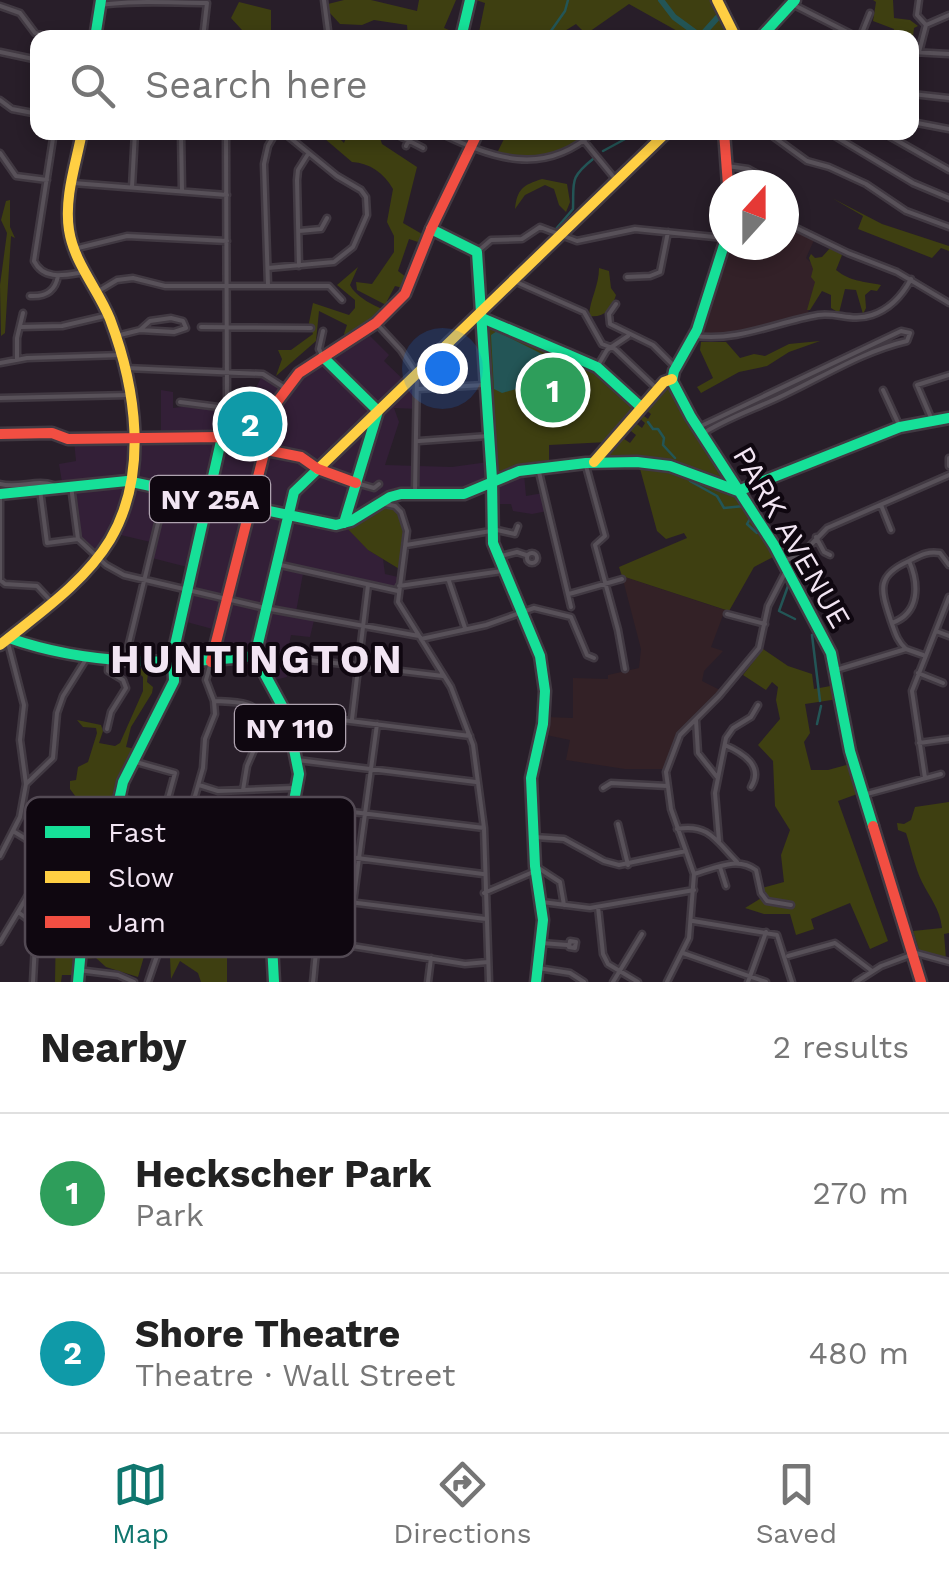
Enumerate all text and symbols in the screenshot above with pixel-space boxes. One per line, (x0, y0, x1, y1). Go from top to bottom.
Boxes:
search box (30, 30, 919, 140)
icon: search (65, 58, 120, 113)
text: Search here (145, 63, 368, 107)
north arrow (709, 170, 799, 260)
your location (417, 343, 468, 394)
pin: 1 (520, 352, 586, 428)
pin: 2 (218, 386, 282, 462)
street label: PARK AVENUE (726, 440, 858, 634)
road number: NY 25A (150, 476, 270, 522)
district label: HUNTINGTON (110, 636, 404, 683)
road number: NY 110 (235, 705, 345, 751)
legend (25, 797, 355, 957)
text: Fast (108, 816, 166, 849)
text: Slow (108, 861, 174, 894)
text: Jam (108, 906, 166, 939)
text: Nearby (40, 1023, 187, 1072)
text: 2 results (772, 1028, 909, 1066)
text: Heckscher Park (135, 1152, 431, 1196)
text: 1 (66, 1174, 79, 1212)
text: 270 m (812, 1174, 909, 1212)
text: Park (135, 1196, 204, 1234)
text: Shore Theatre (135, 1312, 400, 1356)
text: 2 (63, 1334, 82, 1372)
text: 480 m (808, 1334, 909, 1372)
text: Theatre · Wall Street (135, 1356, 455, 1394)
tab: Map (112, 1457, 169, 1550)
tab: Directions (393, 1457, 532, 1550)
tab: Saved (756, 1457, 837, 1550)

